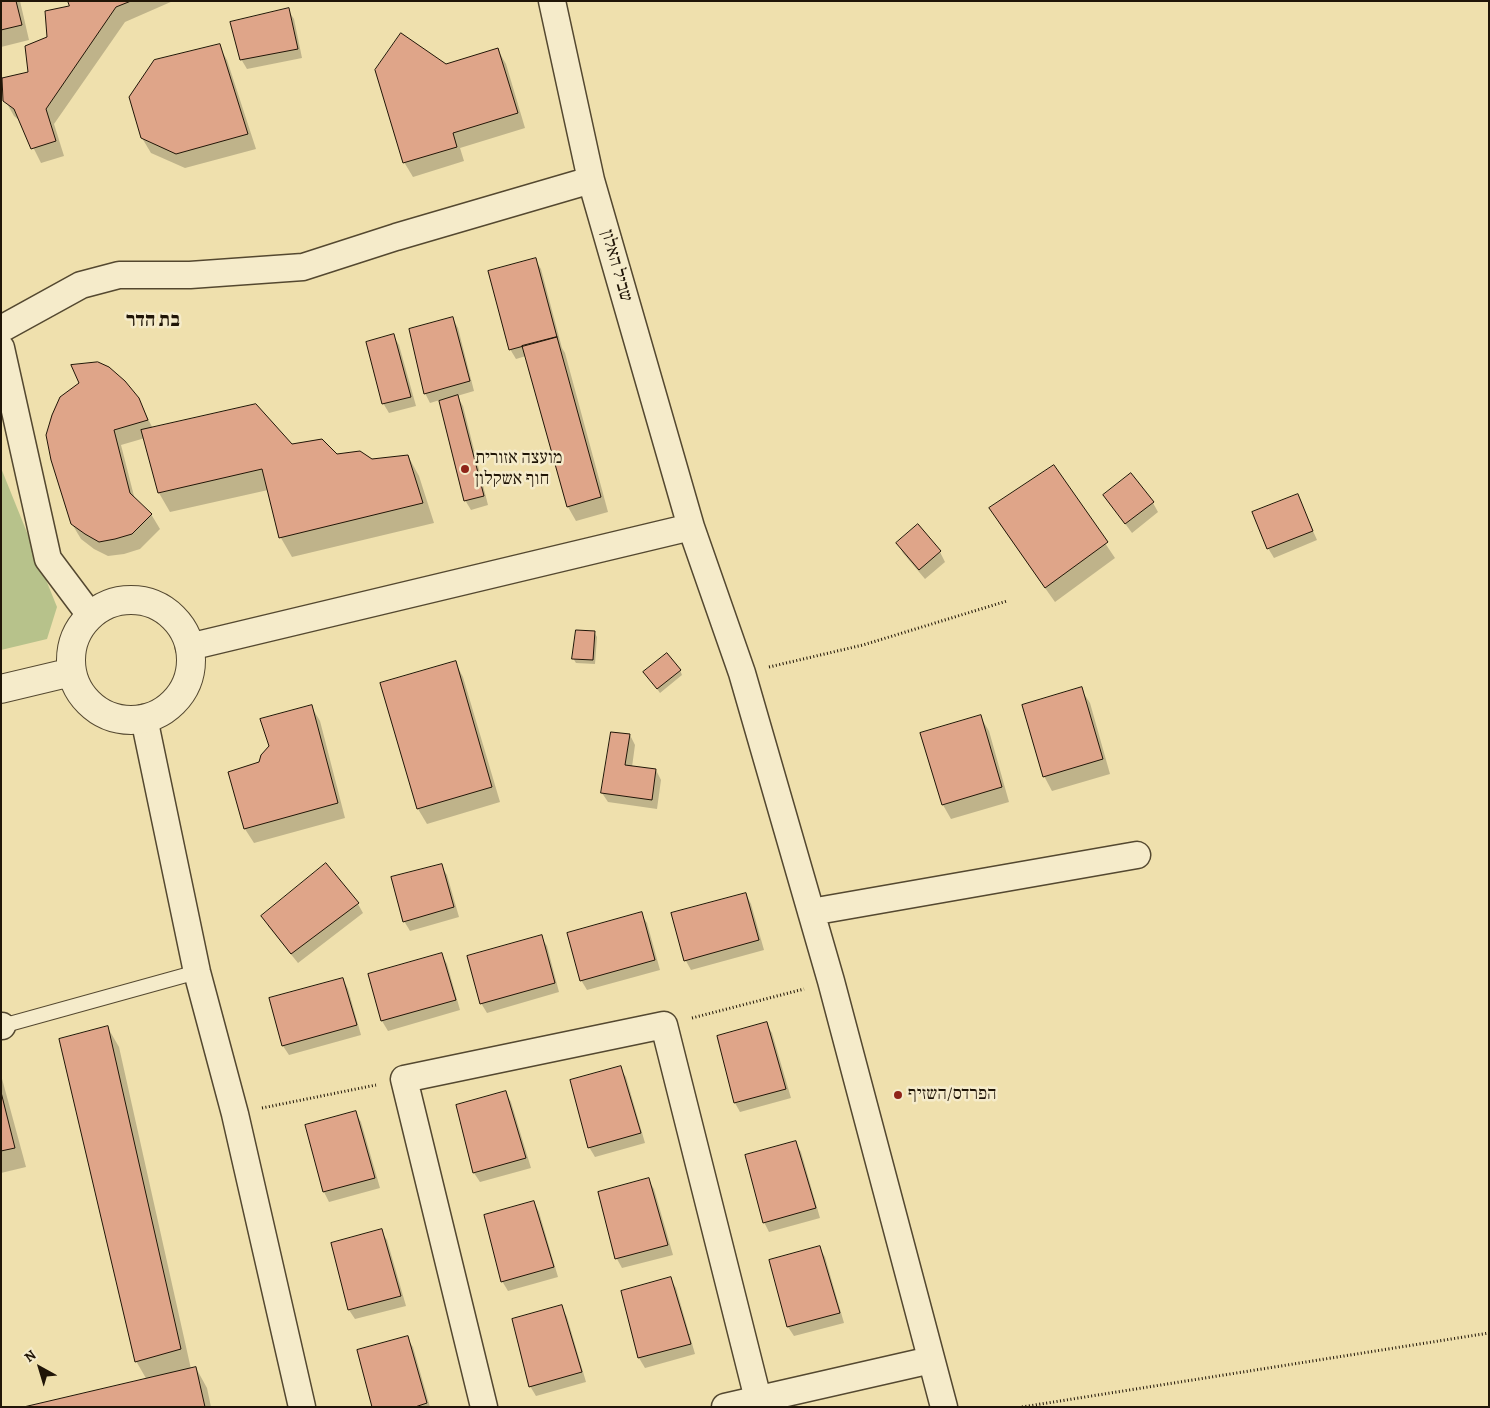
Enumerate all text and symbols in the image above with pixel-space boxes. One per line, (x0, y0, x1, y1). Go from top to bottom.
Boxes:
street label: שביל האלון (595, 228, 637, 304)
district label: בת הדר (126, 309, 180, 333)
place label: מועצה אזורית חוף אשקלון (475, 448, 563, 490)
marker: מועצה אזורית חוף אשקלון (459, 463, 471, 475)
place label: הפרדס/השזיף (908, 1084, 997, 1106)
marker: הפרדס/השזיף (892, 1089, 904, 1101)
north arrow (15, 1343, 65, 1393)
text: N (20, 1345, 40, 1367)

